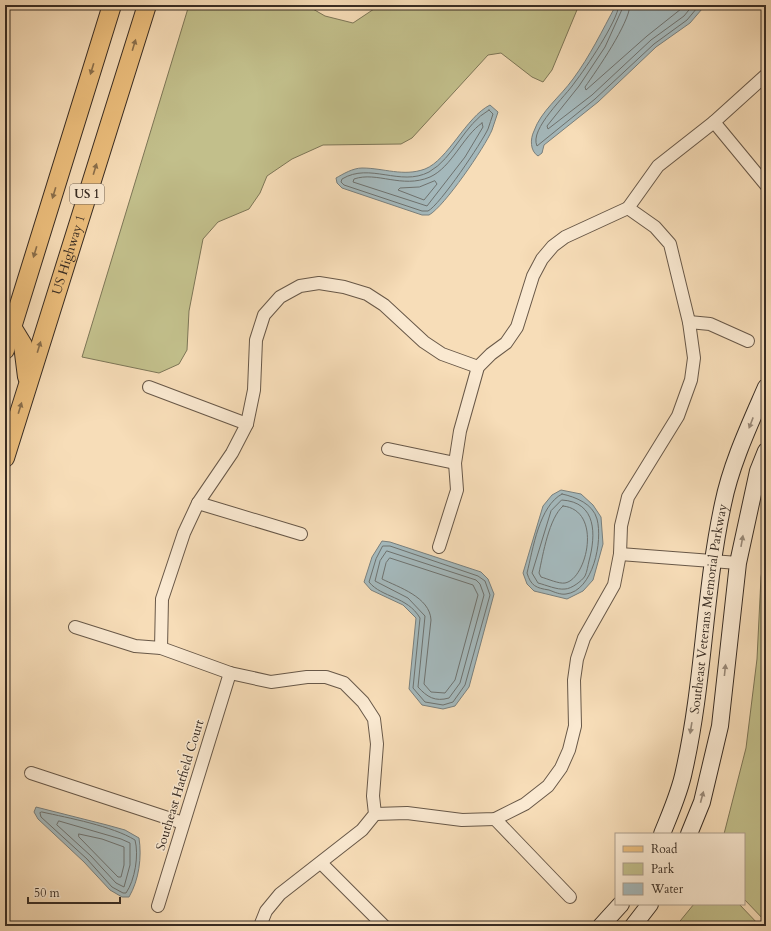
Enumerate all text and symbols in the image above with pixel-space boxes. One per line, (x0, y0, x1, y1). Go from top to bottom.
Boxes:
one-way arrow (131, 39, 137, 51)
one-way arrow (89, 63, 95, 75)
one-way arrow (92, 163, 98, 175)
road number: US 1 (70, 184, 104, 204)
one-way arrow (51, 187, 57, 199)
street label: US Highway 1 (48, 213, 90, 297)
one-way arrow (32, 247, 38, 259)
one-way arrow (36, 340, 42, 352)
one-way arrow (17, 401, 23, 413)
one-way arrow (747, 417, 753, 429)
street label: Southeast Veterans Memorial Parkway (686, 502, 732, 715)
one-way arrow (739, 535, 745, 547)
one-way arrow (722, 664, 729, 676)
street label: Southeast Hatfield Court (152, 717, 208, 853)
one-way arrow (688, 722, 694, 734)
one-way arrow (700, 791, 706, 804)
legend (615, 833, 745, 905)
text: Road (651, 841, 678, 857)
text: Park (651, 861, 675, 877)
scale bar (28, 879, 120, 905)
text: Water (650, 881, 684, 897)
text: 50 m (34, 885, 61, 901)

